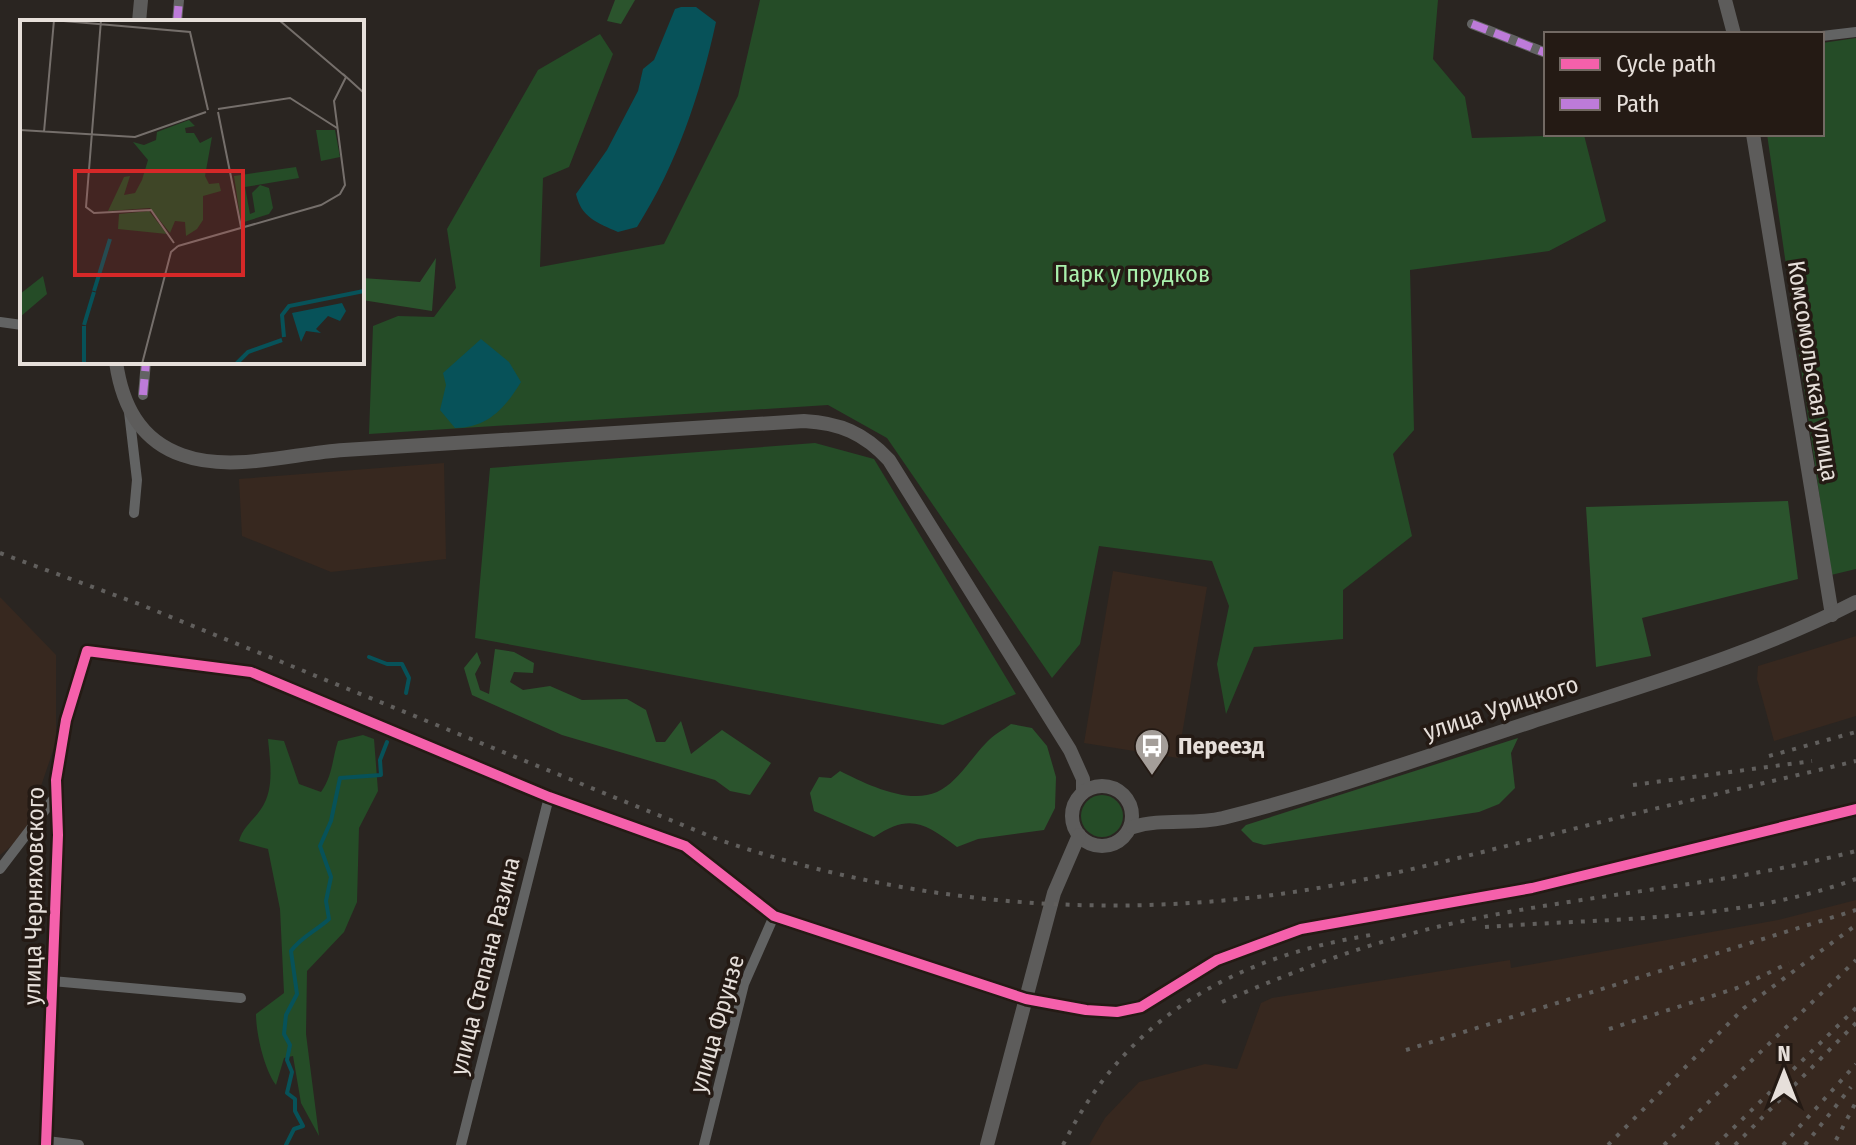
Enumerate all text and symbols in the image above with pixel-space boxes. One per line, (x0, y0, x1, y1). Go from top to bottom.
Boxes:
inset map (20, 20, 364, 364)
legend (1544, 32, 1824, 136)
text: Cycle path (1616, 50, 1716, 78)
text: Path (1616, 90, 1660, 118)
street label: Комсомольская улица (1782, 259, 1844, 483)
park label: Парк у прудков (1054, 260, 1210, 288)
street label: улица Урицкого (1420, 670, 1582, 746)
bus stop icon: Переезд (1133, 727, 1171, 777)
place label: Переезд (1178, 732, 1264, 760)
street label: улица Черняховского (18, 787, 50, 1005)
street label: улица Степана Разина (444, 854, 526, 1078)
street label: улица Фрунзе (684, 952, 750, 1096)
north arrow (1744, 1033, 1824, 1113)
text: N (1777, 1040, 1791, 1067)

